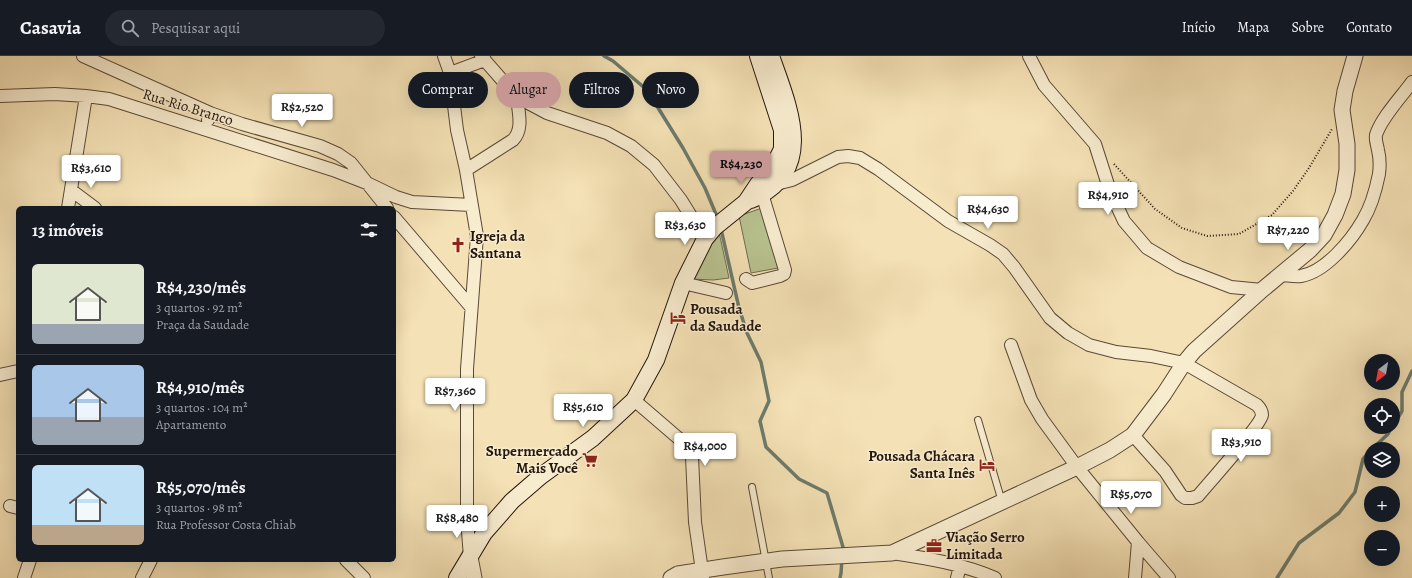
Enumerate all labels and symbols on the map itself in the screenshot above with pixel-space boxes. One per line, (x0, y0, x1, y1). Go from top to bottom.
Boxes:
street label: Rua Rio Branco (140, 84, 236, 130)
pin: R$2,520 (265, 94, 339, 128)
pin: R$4,230 (704, 151, 778, 185)
pin: R$3,610 (54, 155, 128, 189)
pin: R$4,910 (1071, 182, 1145, 216)
pin: R$4,630 (951, 196, 1025, 230)
pin: R$3,630 (648, 212, 722, 246)
pin: R$7,220 (1251, 217, 1325, 251)
place label: Igreja da Santana (470, 226, 526, 263)
church icon: Igreja da Santana (449, 236, 467, 254)
place label: Pousada da Saudade (690, 299, 762, 336)
hotel icon: Pousada da Saudade (669, 309, 687, 327)
north arrow (1364, 354, 1400, 390)
pin: R$7,360 (418, 378, 492, 412)
pin: R$5,610 (546, 394, 620, 428)
pin: R$3,910 (1204, 429, 1278, 463)
pin: R$4,000 (668, 433, 742, 467)
place label: Supermercado Mais Você (486, 441, 578, 478)
place label: Pousada Chácara Santa Inês (868, 446, 976, 483)
supermarket icon: Supermercado Mais Você (581, 451, 599, 469)
hotel icon: Pousada Chácara Santa Inês (978, 456, 996, 474)
pin: R$5,070 (1094, 481, 1168, 515)
pin: R$8,480 (420, 505, 494, 539)
place label: Viação Serro Limitada (945, 527, 1025, 564)
office icon: Viação Serro Limitada (925, 537, 943, 555)

